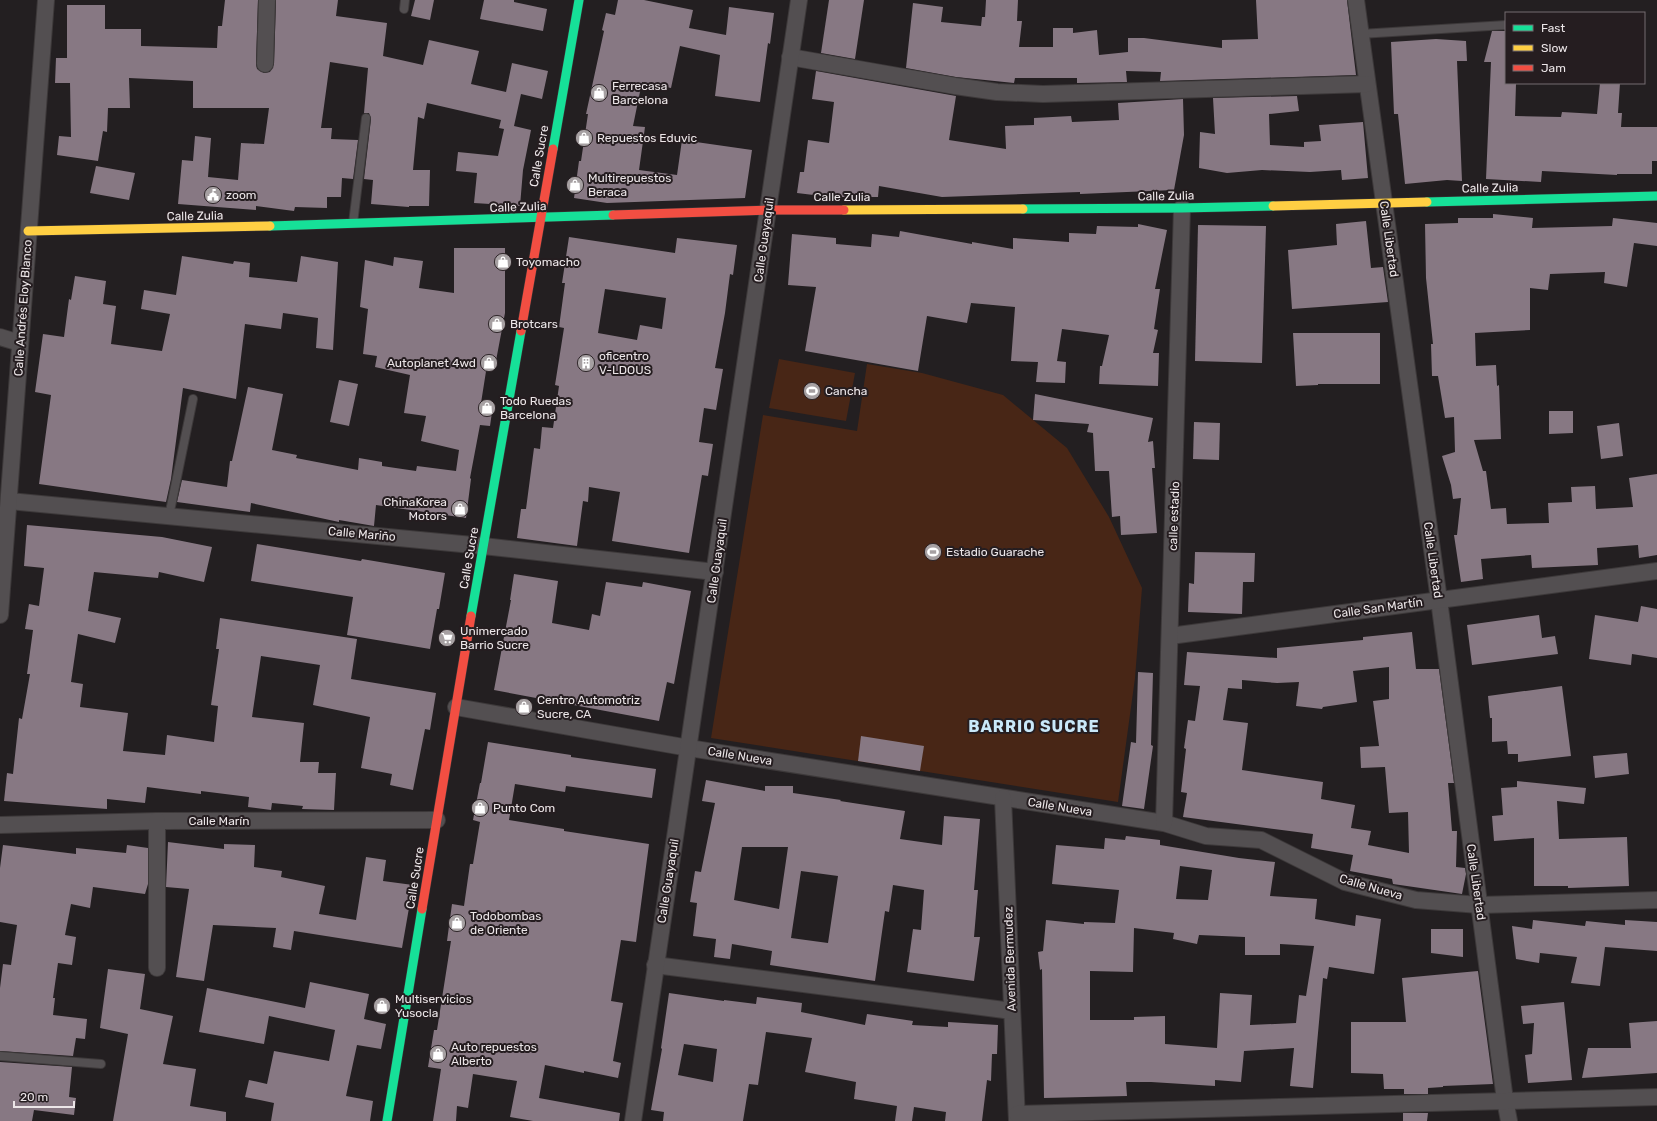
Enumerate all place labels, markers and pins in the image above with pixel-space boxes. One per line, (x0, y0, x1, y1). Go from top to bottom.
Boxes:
place label: Ferrecasa Barcelona (612, 79, 668, 107)
shop icon: Ferrecasa Barcelona (589, 83, 609, 103)
shop icon: Repuestos Eduvic (574, 128, 594, 148)
place label: Repuestos Eduvic (597, 131, 697, 145)
place label: Multirepuestos Beraca (588, 171, 671, 199)
shop icon: Multirepuestos Beraca (565, 175, 585, 195)
public building icon: zoom (203, 185, 223, 205)
place label: zoom (226, 188, 256, 202)
shop icon: Toyomacho (493, 252, 513, 272)
place label: Toyomacho (516, 255, 580, 269)
shop icon: Brotcars (487, 314, 507, 334)
place label: Brotcars (510, 317, 558, 331)
place label: oficentro V-LDOUS (599, 349, 651, 377)
shop icon: Autoplanet 4wd (479, 353, 499, 373)
building icon: oficentro V-LDOUS (576, 353, 596, 373)
place label: Autoplanet 4wd (387, 356, 476, 370)
sports icon: Cancha (802, 381, 822, 401)
place label: Cancha (825, 384, 867, 398)
place label: Todo Ruedas Barcelona (500, 394, 571, 422)
shop icon: Todo Ruedas Barcelona (477, 398, 497, 418)
place label: ChinaKorea Motors (383, 495, 447, 523)
shop icon: ChinaKorea Motors (450, 499, 470, 519)
sports icon: Estadio Guarache (923, 542, 943, 562)
place label: Estadio Guarache (946, 545, 1045, 559)
place label: Unimercado Barrio Sucre (460, 624, 529, 652)
supermarket icon: Unimercado Barrio Sucre (437, 628, 457, 648)
place label: Centro Automotriz Sucre, CA (537, 693, 640, 721)
shop icon: Centro Automotriz Sucre, CA (514, 697, 534, 717)
shop icon: Punto Com (470, 798, 490, 818)
place label: Punto Com (493, 801, 555, 815)
place label: Todobombas de Oriente (470, 909, 541, 937)
shop icon: Todobombas de Oriente (447, 913, 467, 933)
place label: Multiservicios Yusocla (395, 992, 472, 1020)
shop icon: Multiservicios Yusocla (372, 996, 392, 1016)
place label: Auto repuestos Alberto (451, 1040, 537, 1068)
shop icon: Auto repuestos Alberto (428, 1044, 448, 1064)

